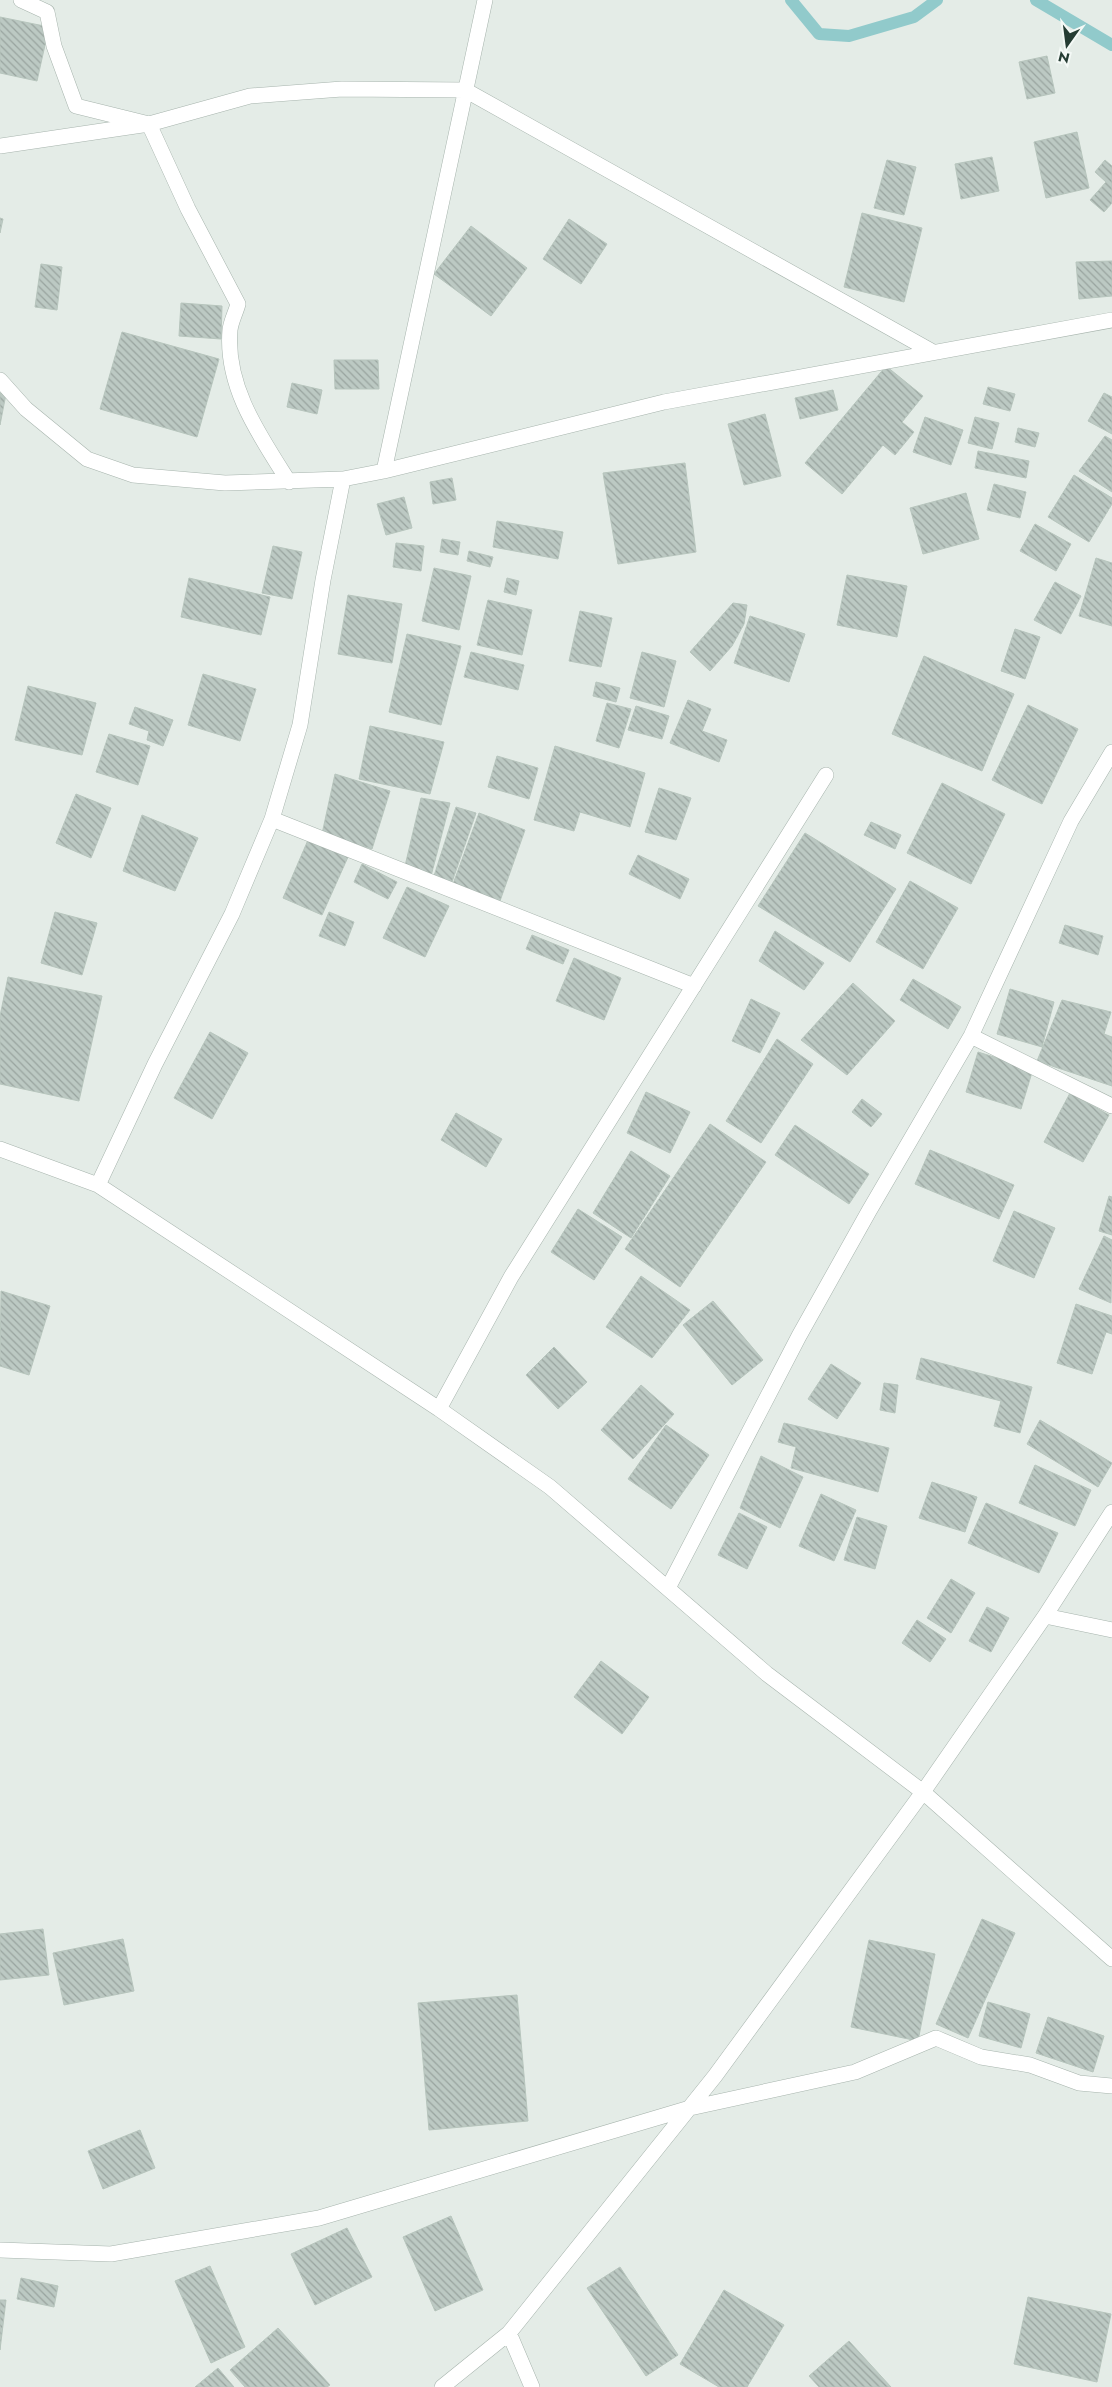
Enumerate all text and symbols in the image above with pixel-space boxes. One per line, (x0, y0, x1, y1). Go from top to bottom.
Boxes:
north arrow (1042, 20, 1092, 70)
text: N (1056, 47, 1072, 69)

